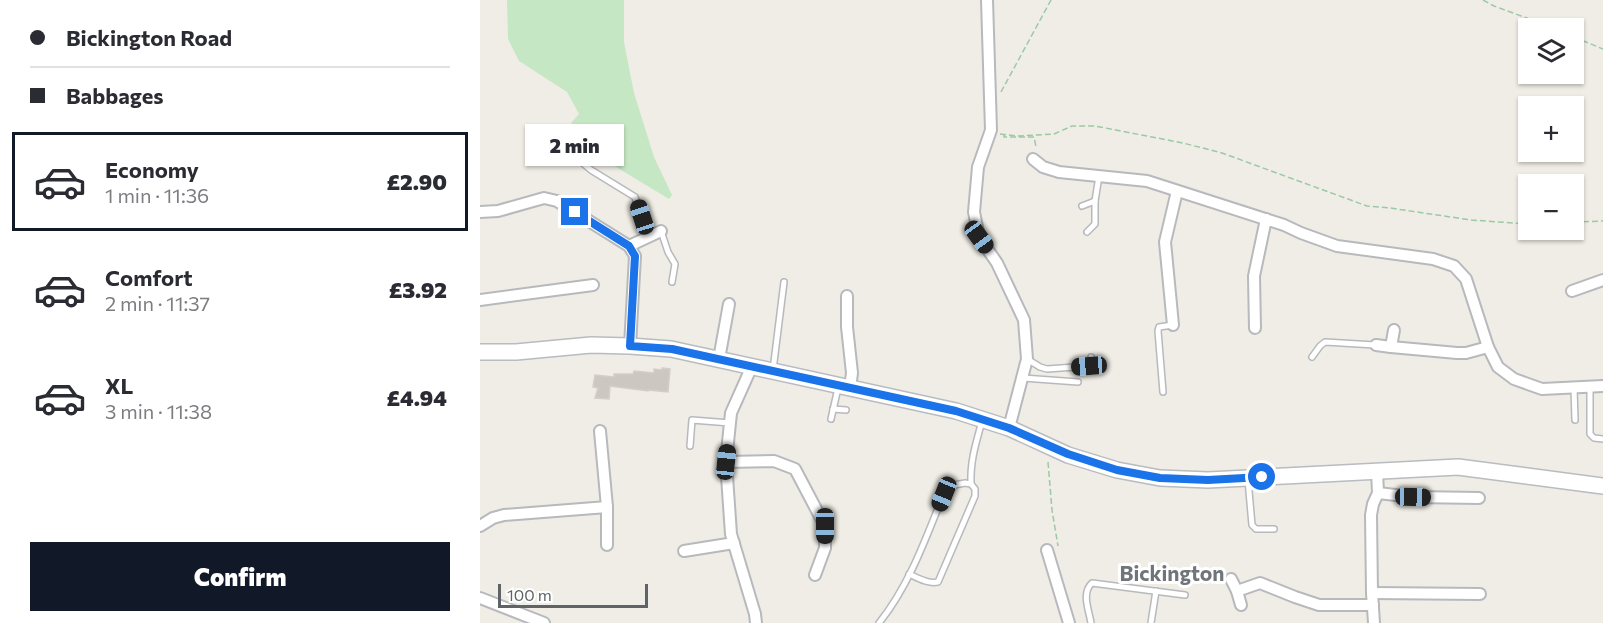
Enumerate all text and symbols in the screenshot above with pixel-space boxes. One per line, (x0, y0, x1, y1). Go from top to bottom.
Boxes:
map controls (1518, 18, 1584, 240)
button: layers (1518, 18, 1584, 84)
text: Bickington Road (66, 24, 232, 51)
text: Babbages (66, 82, 164, 109)
button: + (1518, 96, 1584, 162)
callout: 2 min (526, 125, 624, 167)
text: 2 min (549, 133, 600, 157)
icon: car (33, 155, 87, 209)
text: Economy (105, 156, 199, 183)
text: £2.90 (386, 168, 447, 195)
button: − (1518, 174, 1584, 240)
text: 1 min · 11:36 (105, 183, 209, 207)
car (628, 197, 656, 237)
route end (561, 198, 588, 225)
car (961, 217, 997, 257)
icon: car (33, 263, 87, 317)
text: Comfort (105, 264, 193, 291)
text: £3.92 (389, 276, 447, 303)
text: 2 min · 11:37 (105, 291, 210, 315)
car (1070, 356, 1108, 376)
icon: car (33, 371, 87, 425)
text: XL (105, 372, 133, 399)
text: £4.94 (387, 384, 447, 411)
text: 3 min · 11:38 (105, 399, 212, 423)
car (715, 443, 737, 481)
route start (1248, 463, 1275, 490)
car (929, 474, 959, 514)
car (1395, 488, 1431, 506)
car (816, 508, 834, 544)
button: Confirm (30, 542, 450, 611)
district label: Bickington (1119, 560, 1225, 585)
scale bar (498, 581, 648, 608)
text: 100 m (507, 585, 552, 604)

